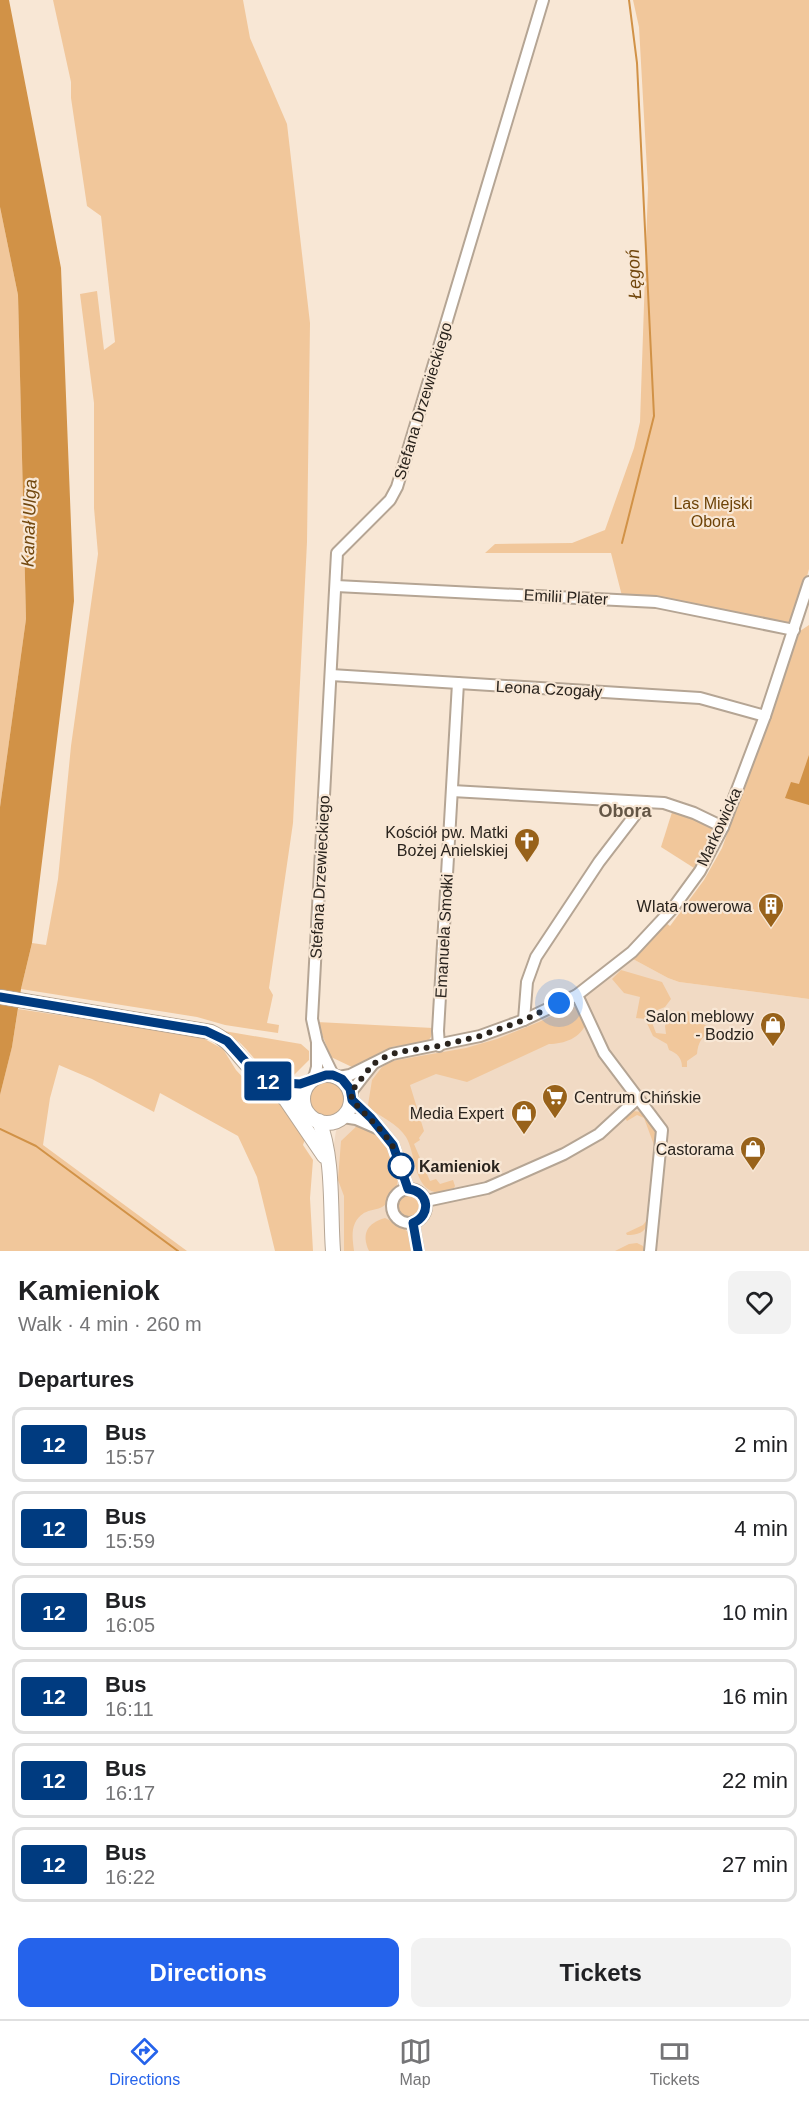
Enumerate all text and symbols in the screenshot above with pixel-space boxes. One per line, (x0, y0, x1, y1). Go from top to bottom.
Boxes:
water label: Łęgoń (623, 248, 645, 300)
street label: Stefana Drzewieckiego (391, 320, 455, 482)
water label: Kanał Ulga (17, 479, 41, 567)
park label: Las Miejski Obora (673, 495, 753, 530)
street label: Emilii Plater (523, 586, 609, 608)
street label: Leona Czogały (495, 678, 603, 700)
street label: Markowicka (693, 785, 745, 869)
street label: Stefana Drzewieckiego (307, 795, 333, 959)
district label: Obora (598, 801, 652, 821)
place label: Kościół pw. Matki Bożej Anielskiej (385, 824, 508, 859)
church icon: Kościół pw. Matki Bożej Anielskiej (512, 826, 542, 864)
street label: Emanuela Smołki (432, 873, 456, 999)
building icon: WIata rowerowa (756, 891, 786, 929)
place label: WIata rowerowa (636, 898, 752, 915)
your location (544, 988, 574, 1018)
place label: Salon meblowy - Bodzio (646, 1008, 754, 1043)
shop icon: Salon meblowy - Bodzio (758, 1010, 788, 1048)
line badge: 12 (241, 1062, 295, 1100)
text: 12 (256, 1070, 280, 1093)
supermarket icon: Centrum Chińskie (540, 1082, 570, 1120)
place label: Centrum Chińskie (574, 1089, 701, 1106)
shop icon: Media Expert (509, 1098, 539, 1136)
place label: Media Expert (410, 1105, 505, 1122)
shop icon: Castorama (738, 1134, 768, 1172)
place label: Castorama (656, 1141, 734, 1158)
marker: Kamieniok (388, 1153, 414, 1179)
place label: Kamieniok (419, 1158, 500, 1175)
button: heart (728, 1271, 791, 1334)
text: Kamieniok (18, 1275, 160, 1306)
text: Walk · 4 min · 260 m (18, 1313, 202, 1335)
text: Departures (18, 1367, 134, 1392)
text: Bus (105, 1420, 147, 1445)
text: 2 min (734, 1432, 788, 1457)
text: 12 (42, 1433, 66, 1456)
text: 15:57 (105, 1446, 155, 1468)
text: Bus (105, 1504, 147, 1529)
text: 4 min (734, 1516, 788, 1541)
text: 12 (42, 1517, 66, 1540)
text: 15:59 (105, 1530, 155, 1552)
text: Bus (105, 1588, 147, 1613)
text: 10 min (722, 1600, 788, 1625)
text: 12 (42, 1601, 66, 1624)
text: 16:05 (105, 1614, 155, 1636)
text: Bus (105, 1672, 147, 1697)
text: 16 min (722, 1684, 788, 1709)
text: 12 (42, 1685, 66, 1708)
text: 16:11 (105, 1698, 154, 1720)
text: Bus (105, 1756, 147, 1781)
text: 22 min (722, 1768, 788, 1793)
text: 12 (42, 1769, 66, 1792)
text: 16:17 (105, 1782, 155, 1804)
text: Bus (105, 1840, 147, 1865)
text: 27 min (722, 1852, 788, 1877)
text: 12 (42, 1853, 66, 1876)
text: 16:22 (105, 1866, 155, 1888)
button: Directions (18, 1938, 399, 2007)
button: Tickets (411, 1938, 791, 2007)
tab: Directions (109, 2035, 180, 2089)
tab: Map (399, 2035, 432, 2089)
tab: Tickets (650, 2035, 700, 2089)

